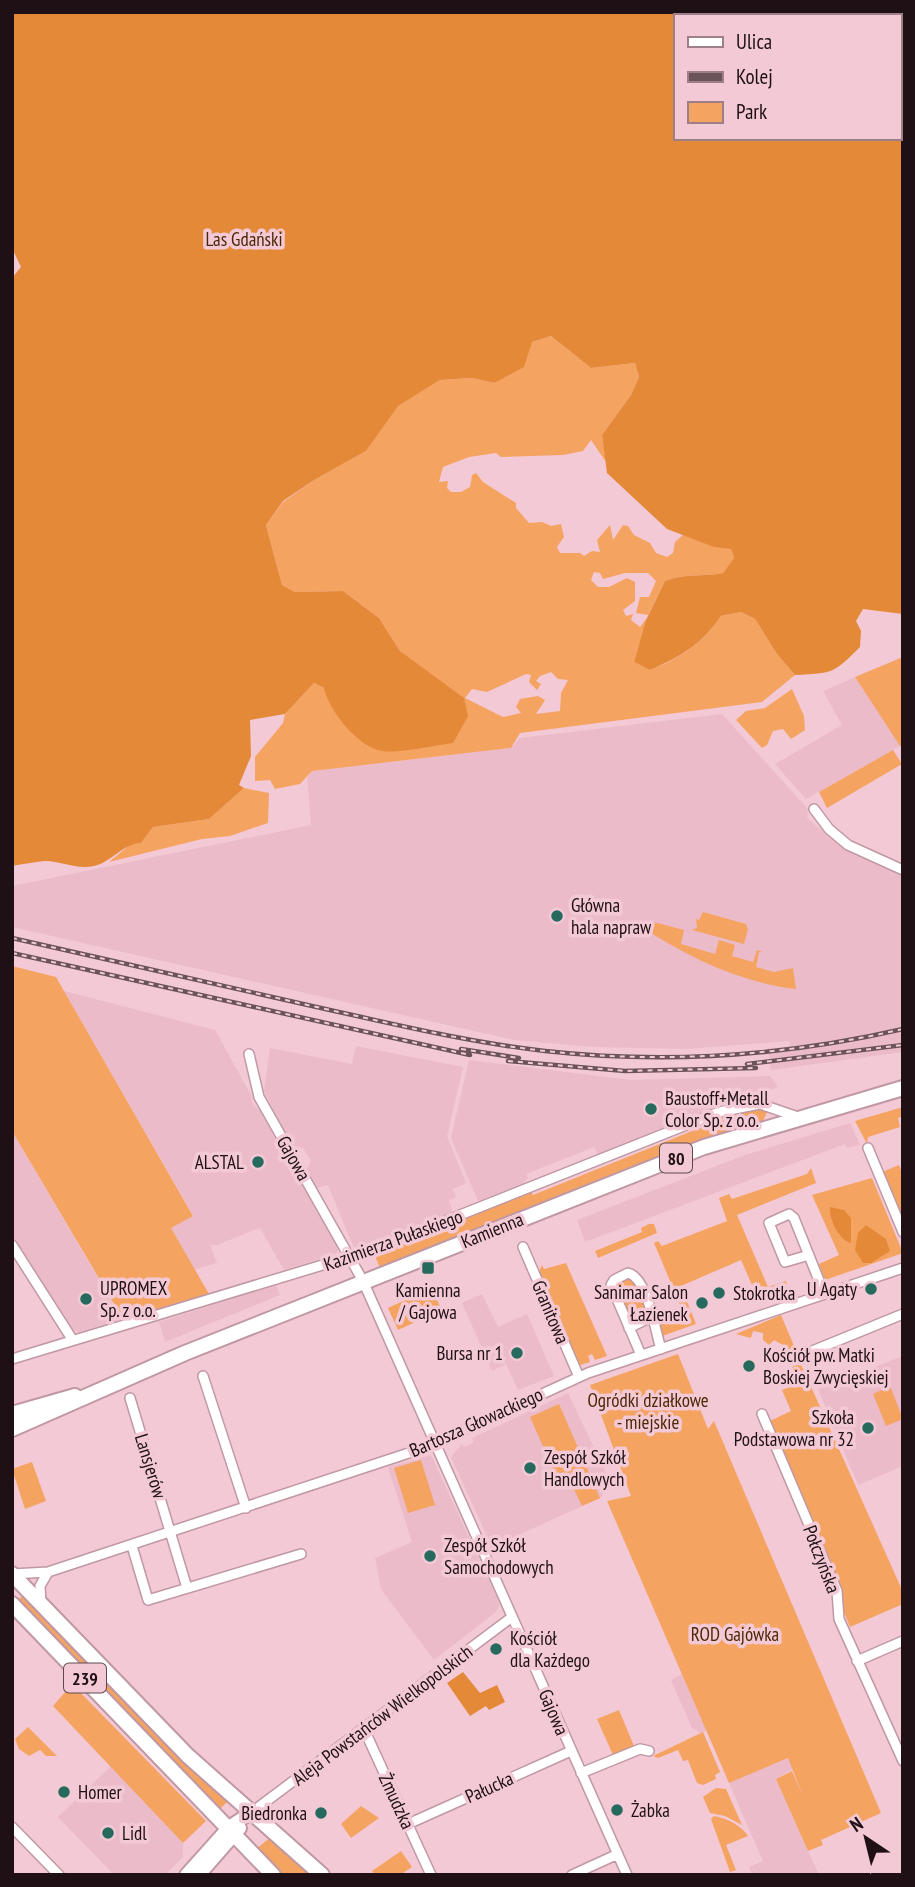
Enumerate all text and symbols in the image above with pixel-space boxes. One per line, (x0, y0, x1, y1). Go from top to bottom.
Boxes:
legend (674, 14, 901, 140)
text: Ulica (736, 28, 772, 55)
text: Kolej (736, 63, 773, 90)
text: Park (736, 98, 767, 125)
park label: Las Gdański (205, 227, 283, 251)
place label: Główna hala napraw (571, 893, 652, 939)
marker: Główna hala napraw (549, 908, 565, 924)
place label: Baustoff+Metall Color Sp. z o.o. (665, 1086, 769, 1132)
marker: Baustoff+Metall Color Sp. z o.o. (643, 1101, 659, 1117)
street label: Gajowa (272, 1131, 316, 1185)
road number: 80 (660, 1143, 692, 1172)
place label: ALSTAL (195, 1150, 244, 1174)
marker: ALSTAL (250, 1154, 266, 1170)
street label: Kazimierza Pułaskiego (320, 1204, 466, 1276)
street label: Kamienna (457, 1207, 527, 1253)
marker: Kamienna / Gajowa (420, 1260, 436, 1276)
place label: UPROMEX Sp. z o.o. (100, 1276, 168, 1322)
street label: Granitowa (527, 1277, 575, 1347)
place label: U Agaty (807, 1277, 858, 1301)
place label: Kamienna / Gajowa (395, 1278, 461, 1324)
place label: Sanimar Salon Łazienek (594, 1280, 689, 1326)
place label: Stokrotka (733, 1281, 795, 1305)
marker: U Agaty (863, 1281, 879, 1297)
marker: Stokrotka (711, 1285, 727, 1301)
marker: UPROMEX Sp. z o.o. (78, 1291, 94, 1307)
marker: Sanimar Salon Łazienek (694, 1295, 710, 1311)
place label: Bursa nr 1 (436, 1341, 503, 1365)
place label: Kościół pw. Matki Boskiej Zwycięskiej (763, 1343, 889, 1389)
marker: Bursa nr 1 (509, 1345, 525, 1361)
marker: Kościół pw. Matki Boskiej Zwycięskiej (741, 1358, 757, 1374)
street label: Bartosza Głowackiego (406, 1382, 546, 1462)
park label: Ogródki działkowe - miejskie (587, 1388, 709, 1434)
place label: Szkoła Podstawowa nr 32 (734, 1405, 854, 1451)
marker: Szkoła Podstawowa nr 32 (860, 1420, 876, 1436)
street label: Lansjerów (130, 1431, 172, 1502)
place label: Zespół Szkół Handlowych (544, 1445, 626, 1491)
marker: Zespół Szkół Handlowych (522, 1460, 538, 1476)
street label: Połczyńska (798, 1522, 846, 1596)
place label: Zespół Szkół Samochodowych (444, 1533, 554, 1579)
marker: Zespół Szkół Samochodowych (422, 1548, 438, 1564)
park label: ROD Gajówka (691, 1622, 779, 1646)
place label: Kościół dla Każdego (510, 1626, 590, 1672)
street label: Aleja Powstańców Wielkopolskich (287, 1639, 477, 1791)
marker: Kościół dla Każdego (488, 1641, 504, 1657)
road number: 239 (64, 1664, 106, 1693)
street label: Gajowa (534, 1685, 574, 1739)
street label: Pałucka (461, 1766, 517, 1808)
street label: Żmudzka (374, 1769, 420, 1833)
place label: Homer (78, 1780, 123, 1804)
marker: Homer (56, 1784, 72, 1800)
place label: Żabka (631, 1798, 670, 1822)
place label: Biedronka (241, 1801, 307, 1825)
marker: Żabka (609, 1802, 625, 1818)
north arrow (831, 1803, 901, 1873)
marker: Biedronka (313, 1805, 329, 1821)
text: N (845, 1811, 867, 1837)
place label: Lidl (122, 1821, 147, 1845)
marker: Lidl (100, 1825, 116, 1841)

